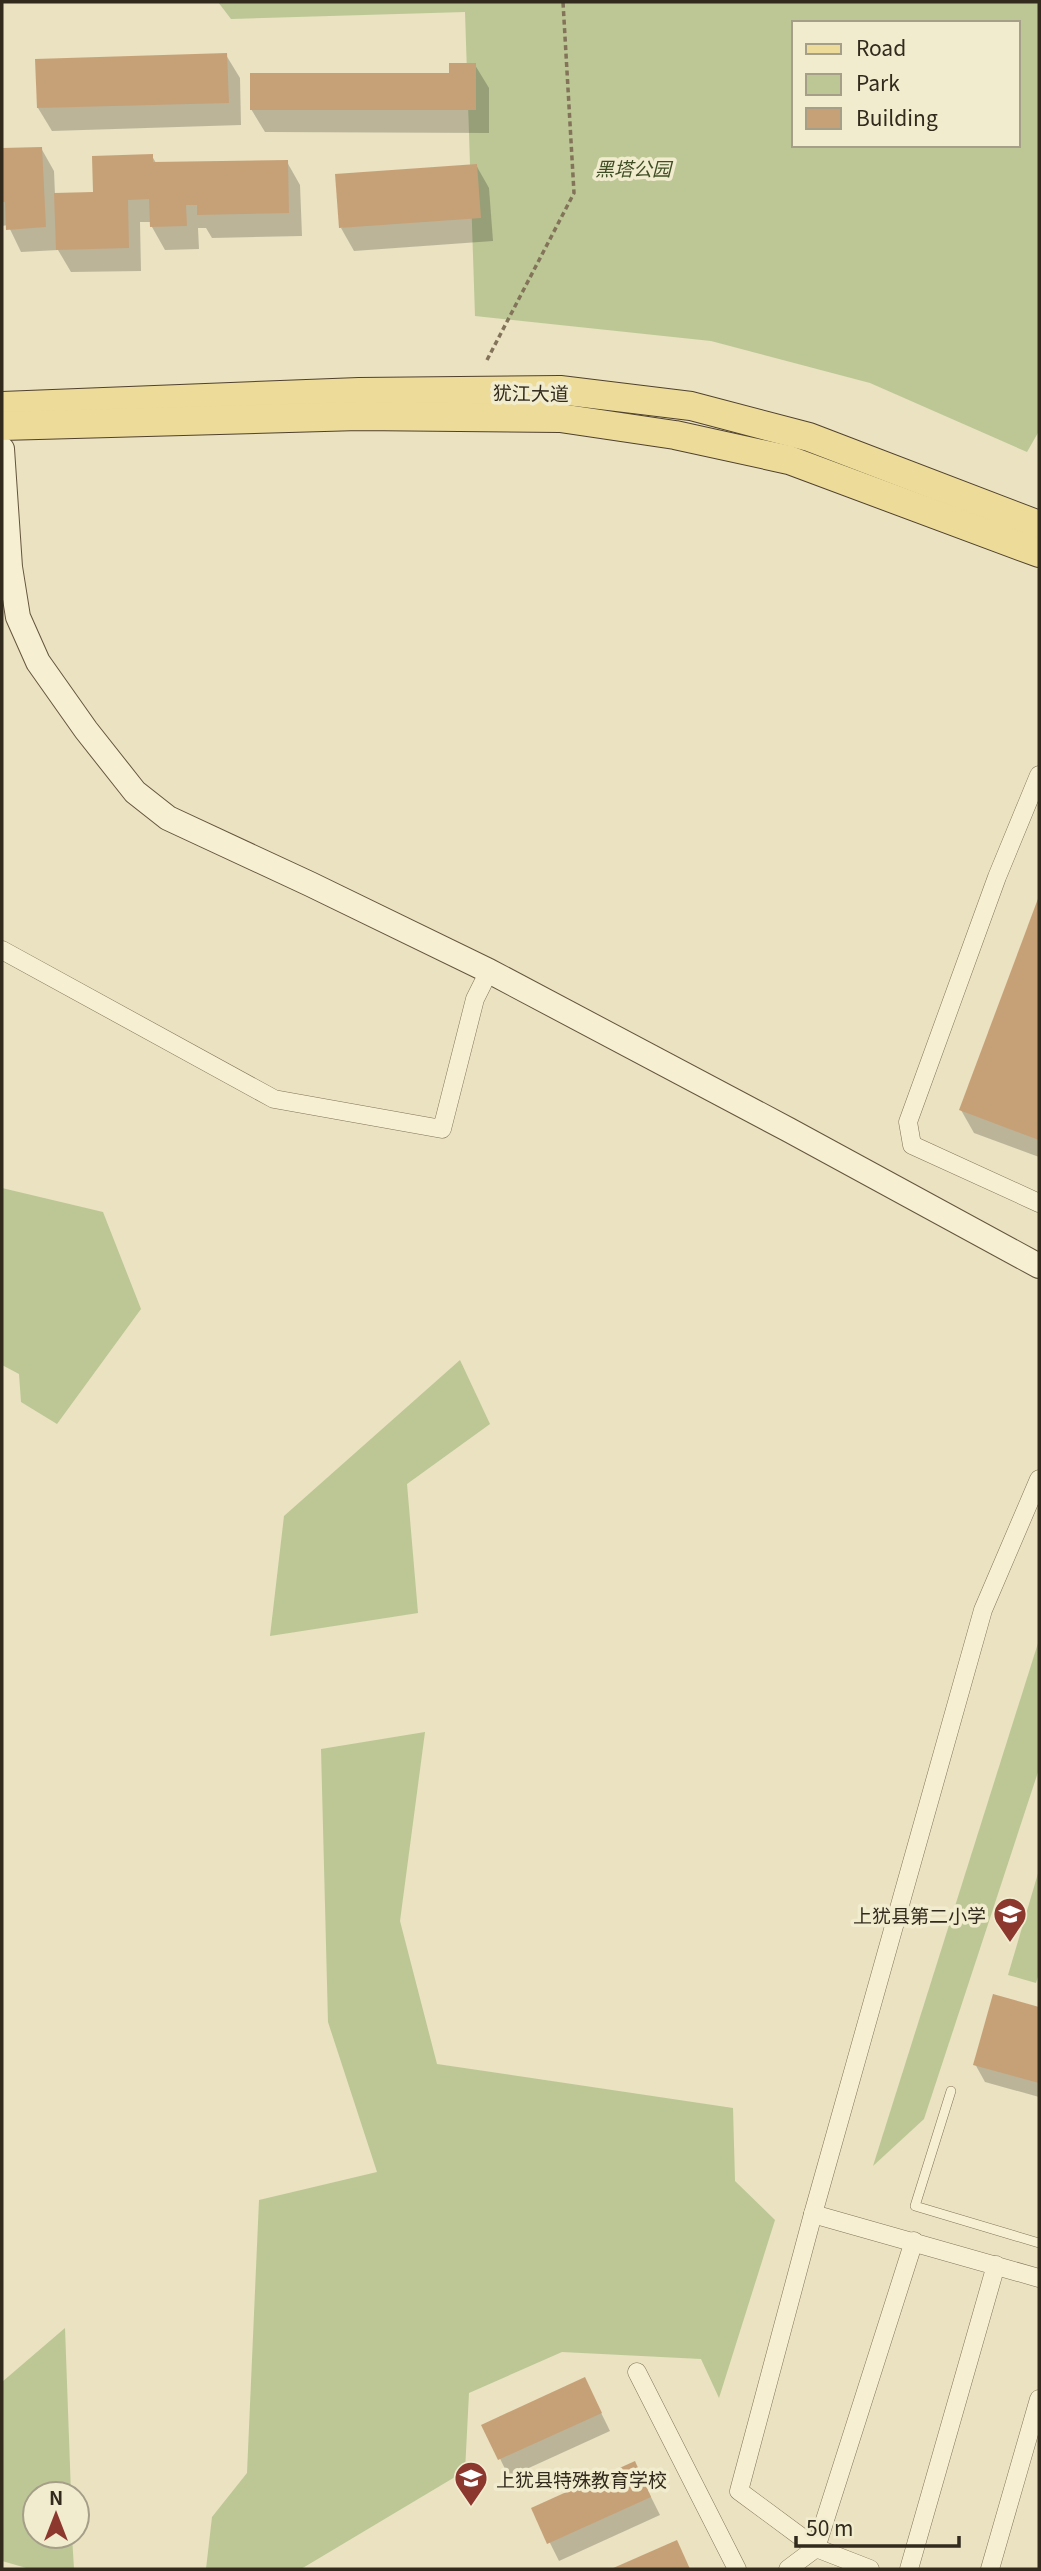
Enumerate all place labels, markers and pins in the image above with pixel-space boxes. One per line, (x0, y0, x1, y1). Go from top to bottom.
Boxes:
school or university icon: 上犹县第二小学 (991, 1895, 1029, 1944)
place label: 上犹县第二小学 (853, 1901, 986, 1928)
school or university icon: 上犹县特殊教育学校 (452, 2459, 490, 2508)
place label: 上犹县特殊教育学校 (496, 2465, 667, 2492)

